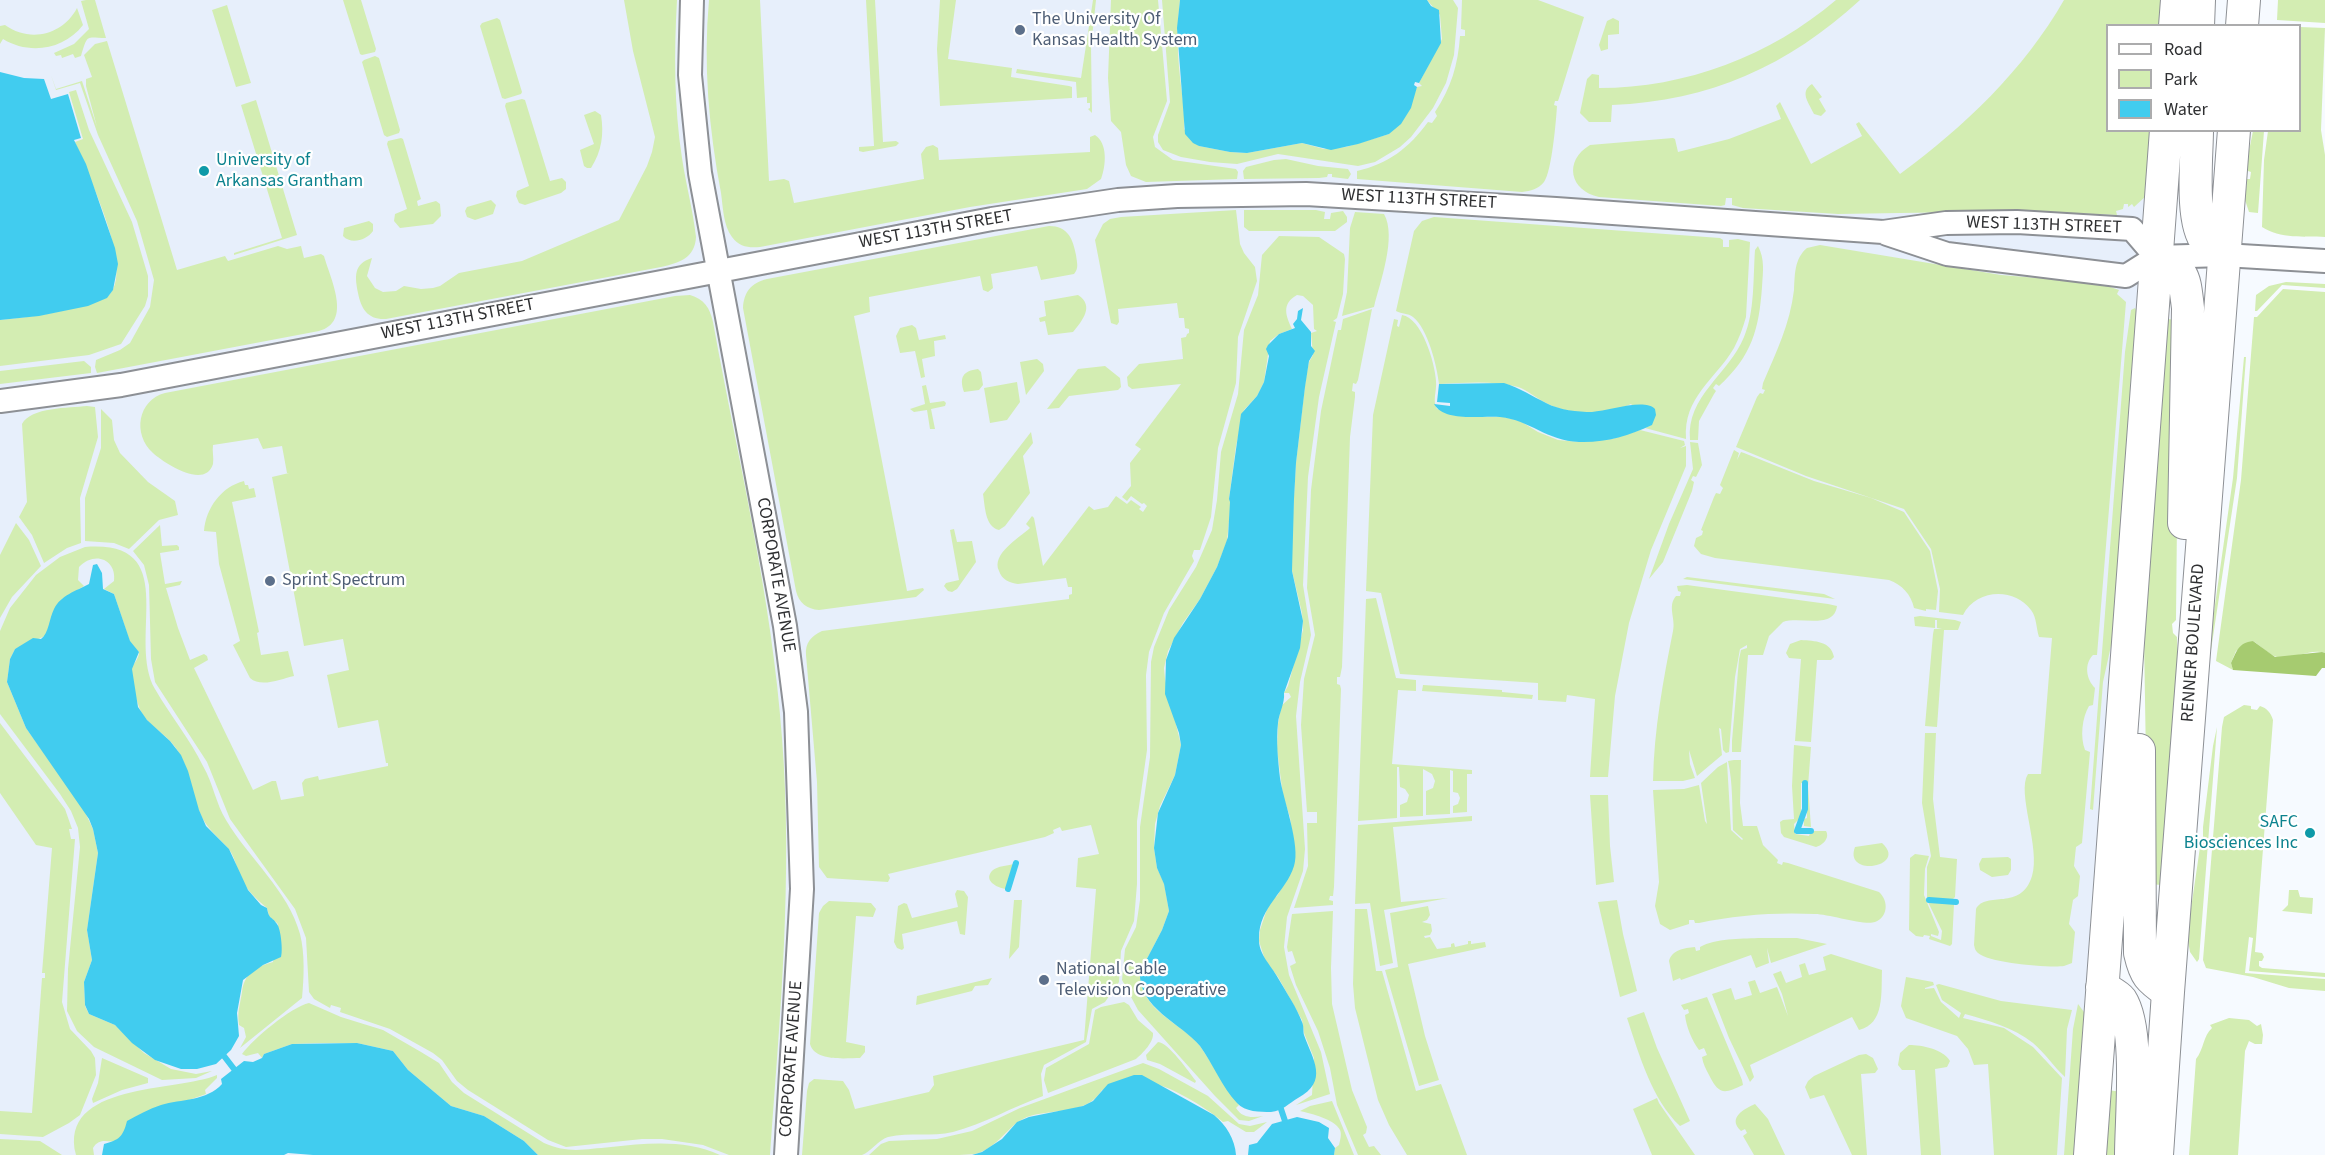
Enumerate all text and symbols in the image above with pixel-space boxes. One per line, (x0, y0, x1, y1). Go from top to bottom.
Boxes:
place label: The University Of Kansas Health System (1032, 9, 1198, 52)
marker: The University Of Kansas Health System (1013, 23, 1027, 37)
legend (2106, 24, 2301, 132)
text: Road (2164, 37, 2203, 62)
text: Park (2164, 67, 2198, 92)
text: Water (2164, 97, 2208, 122)
place label: University of Arkansas Grantham (216, 150, 363, 192)
marker: University of Arkansas Grantham (197, 164, 211, 178)
street label: WEST 113TH STREET (1341, 185, 1497, 215)
street label: WEST 113TH STREET (857, 206, 1015, 254)
street label: WEST 113TH STREET (1966, 212, 2122, 240)
street label: WEST 113TH STREET (380, 295, 536, 345)
street label: CORPORATE AVENUE (751, 496, 799, 654)
street label: RENNER BOULEVARD (2178, 563, 2210, 723)
place label: Sprint Spectrum (282, 570, 405, 592)
marker: Sprint Spectrum (263, 574, 277, 588)
place label: SAFC Biosciences Inc (2184, 812, 2298, 854)
marker: SAFC Biosciences Inc (2303, 826, 2317, 840)
place label: National Cable Television Cooperative (1056, 959, 1226, 1002)
marker: National Cable Television Cooperative (1037, 973, 1051, 987)
street label: CORPORATE AVENUE (776, 980, 808, 1138)

